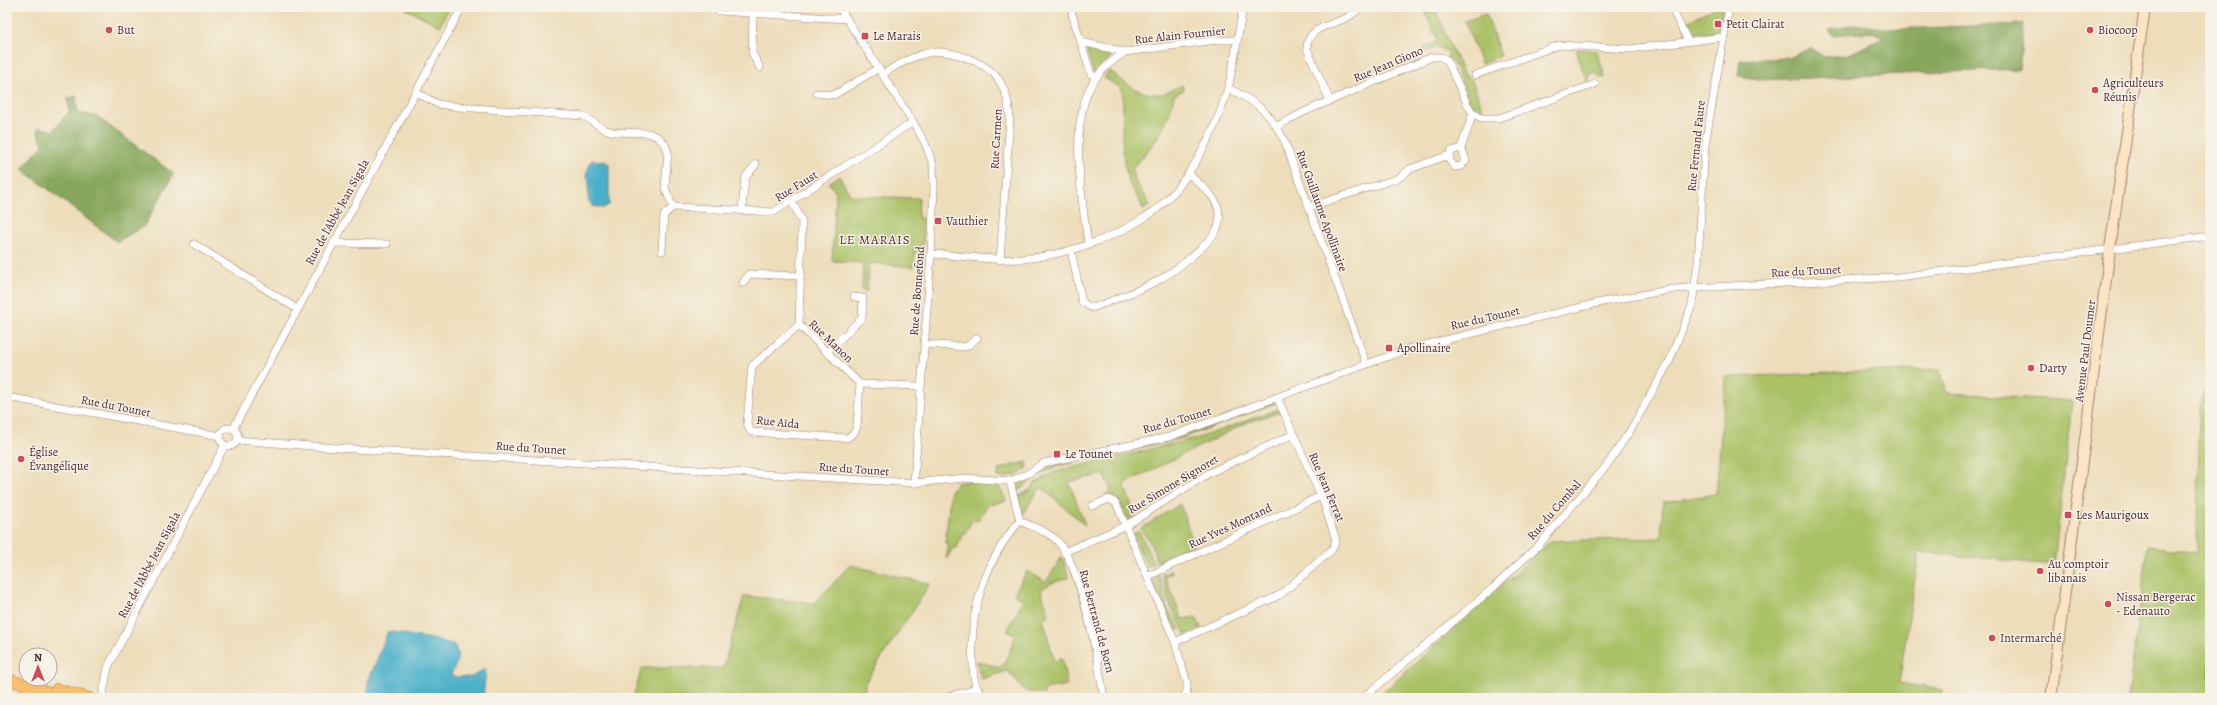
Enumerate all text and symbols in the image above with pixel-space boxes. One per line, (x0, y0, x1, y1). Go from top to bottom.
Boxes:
place label: Petit Clairat (1726, 16, 1785, 32)
marker: Petit Clairat (1713, 19, 1723, 29)
place label: But (117, 22, 135, 38)
street label: Rue Alain Fournier (1134, 22, 1227, 48)
place label: Biocoop (2098, 22, 2138, 38)
marker: But (104, 25, 114, 35)
marker: Biocoop (2085, 25, 2095, 35)
place label: Le Marais (873, 28, 921, 44)
marker: Le Marais (860, 31, 870, 41)
street label: Rue Jean Giono (1351, 42, 1425, 86)
place label: Agriculteurs Réunis (2102, 75, 2164, 105)
marker: Agriculteurs Réunis (2090, 85, 2100, 95)
street label: Rue Fernand Faure (1683, 99, 1709, 193)
street label: Rue Carmen (986, 108, 1006, 170)
street label: Rue Guillaume Apollinaire (1293, 148, 1351, 274)
street label: Rue de l'Abbé Jean Sigala (301, 156, 373, 268)
street label: Rue Faust (772, 167, 821, 205)
place label: Vauthier (945, 213, 989, 229)
marker: Vauthier (933, 216, 943, 226)
district label: LE MARAIS (839, 231, 911, 248)
street label: Rue de Bonnefond (906, 245, 928, 336)
street label: Rue du Tounet (1770, 261, 1842, 281)
street label: Avenue Paul Doumer (2071, 299, 2099, 404)
street label: Rue du Tounet (1449, 302, 1521, 334)
street label: Rue Manon (805, 316, 857, 366)
place label: Apollinaire (1396, 340, 1451, 356)
marker: Apollinaire (1384, 343, 1394, 353)
place label: Darty (2039, 360, 2068, 376)
marker: Darty (2026, 363, 2036, 373)
street label: Rue du Tounet (80, 391, 152, 421)
street label: Rue du Tounet (1141, 403, 1213, 437)
street label: Rue Aïda (756, 412, 801, 432)
street label: Rue du Tounet (495, 438, 567, 458)
place label: Église Évangélique (29, 444, 89, 474)
place label: Le Tounet (1065, 446, 1113, 462)
marker: Le Tounet (1052, 449, 1062, 459)
street label: Rue Jean Ferrat (1305, 450, 1349, 524)
street label: Rue Simone Signoret (1125, 451, 1221, 517)
marker: Église Évangélique (16, 454, 26, 464)
street label: Rue du Tounet (818, 459, 890, 479)
street label: Rue du Combal (1524, 477, 1584, 543)
street label: Rue Yves Montand (1186, 499, 1275, 552)
place label: Les Maurigoux (2076, 507, 2149, 523)
street label: Rue de l'Abbé Jean Sigala (114, 508, 184, 621)
marker: Les Maurigoux (2063, 510, 2073, 520)
place label: Au comptoir libanais (2047, 556, 2109, 586)
marker: Au comptoir libanais (2035, 566, 2045, 576)
street label: Rue Bertrand de Born (1076, 568, 1119, 675)
place label: Nissan Bergerac - Edenauto (2116, 589, 2196, 619)
marker: Nissan Bergerac - Edenauto (2103, 599, 2113, 609)
place label: Intermarché (2000, 630, 2062, 646)
marker: Intermarché (1987, 633, 1997, 643)
north arrow (18, 647, 58, 687)
text: N (34, 650, 42, 665)

